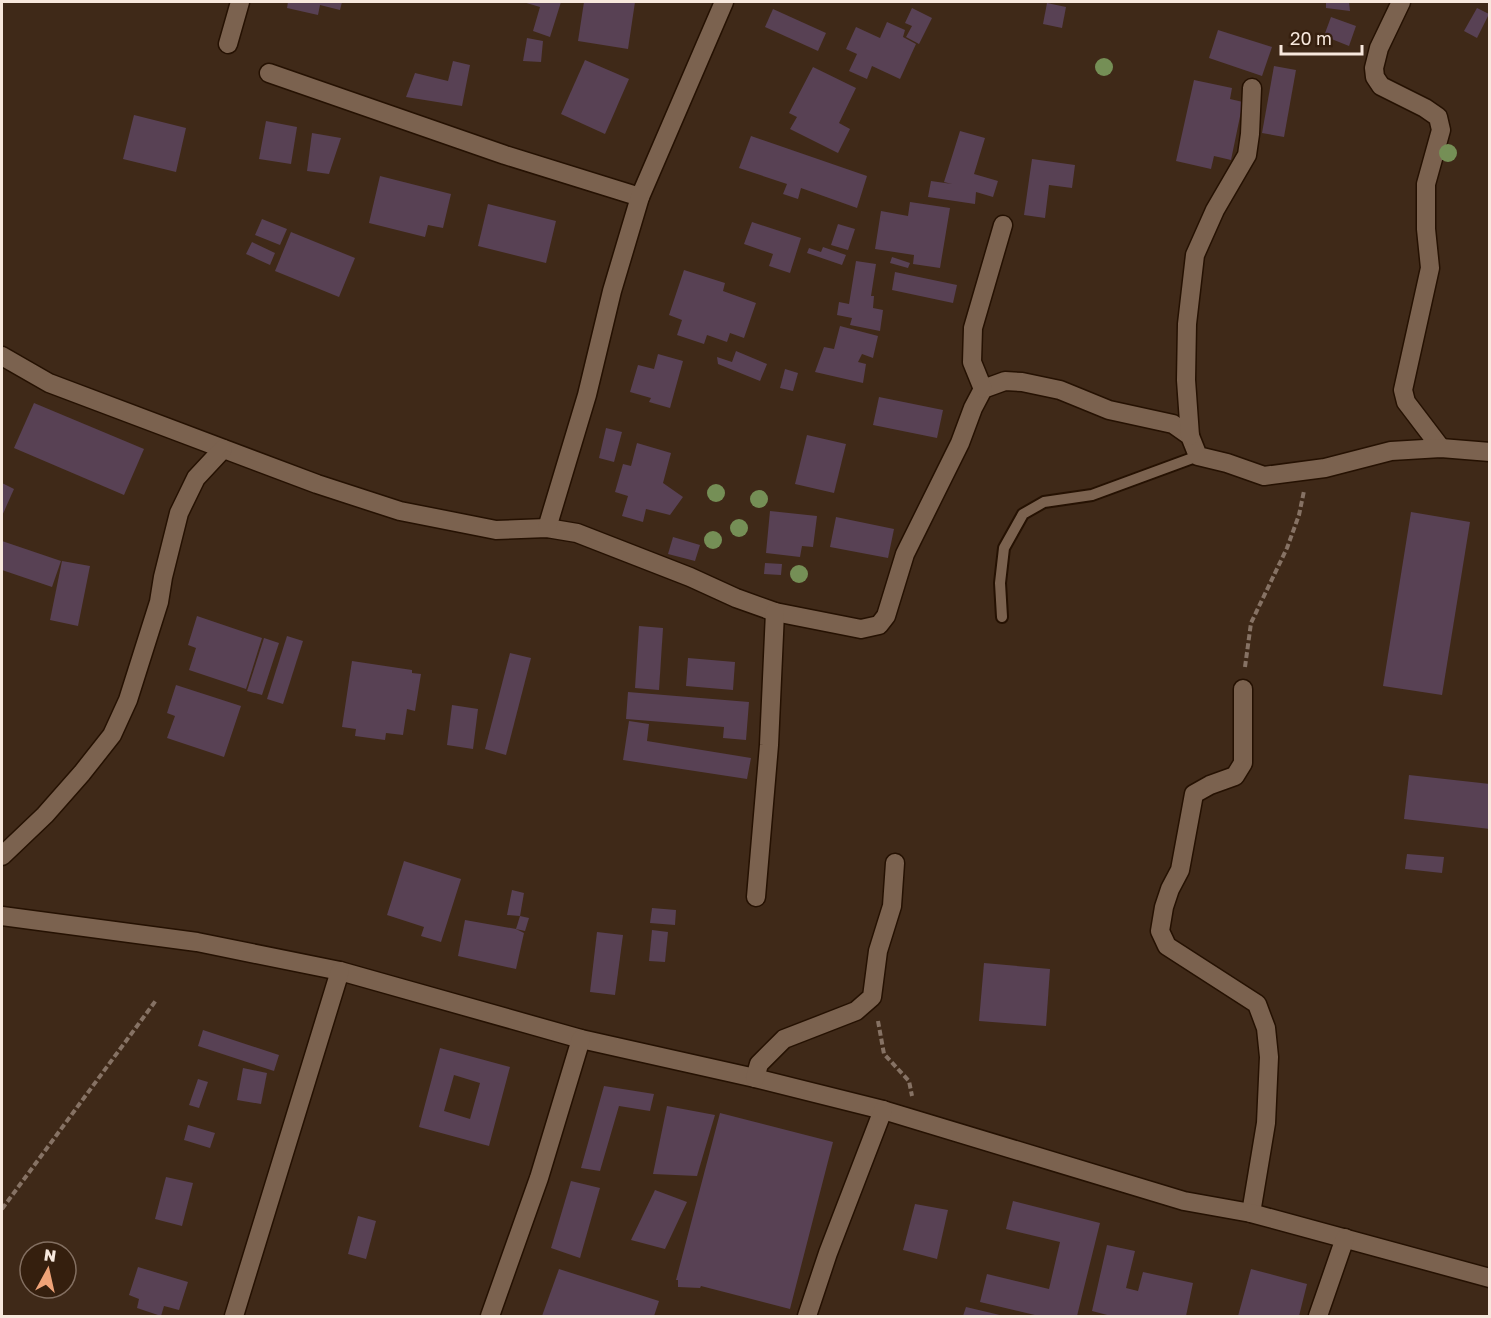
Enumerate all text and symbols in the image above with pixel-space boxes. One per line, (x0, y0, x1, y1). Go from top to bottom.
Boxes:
scale bar (1281, 18, 1362, 56)
text: 20 m (1290, 27, 1332, 49)
north arrow (18, 1240, 78, 1300)
text: N (43, 1244, 58, 1266)

